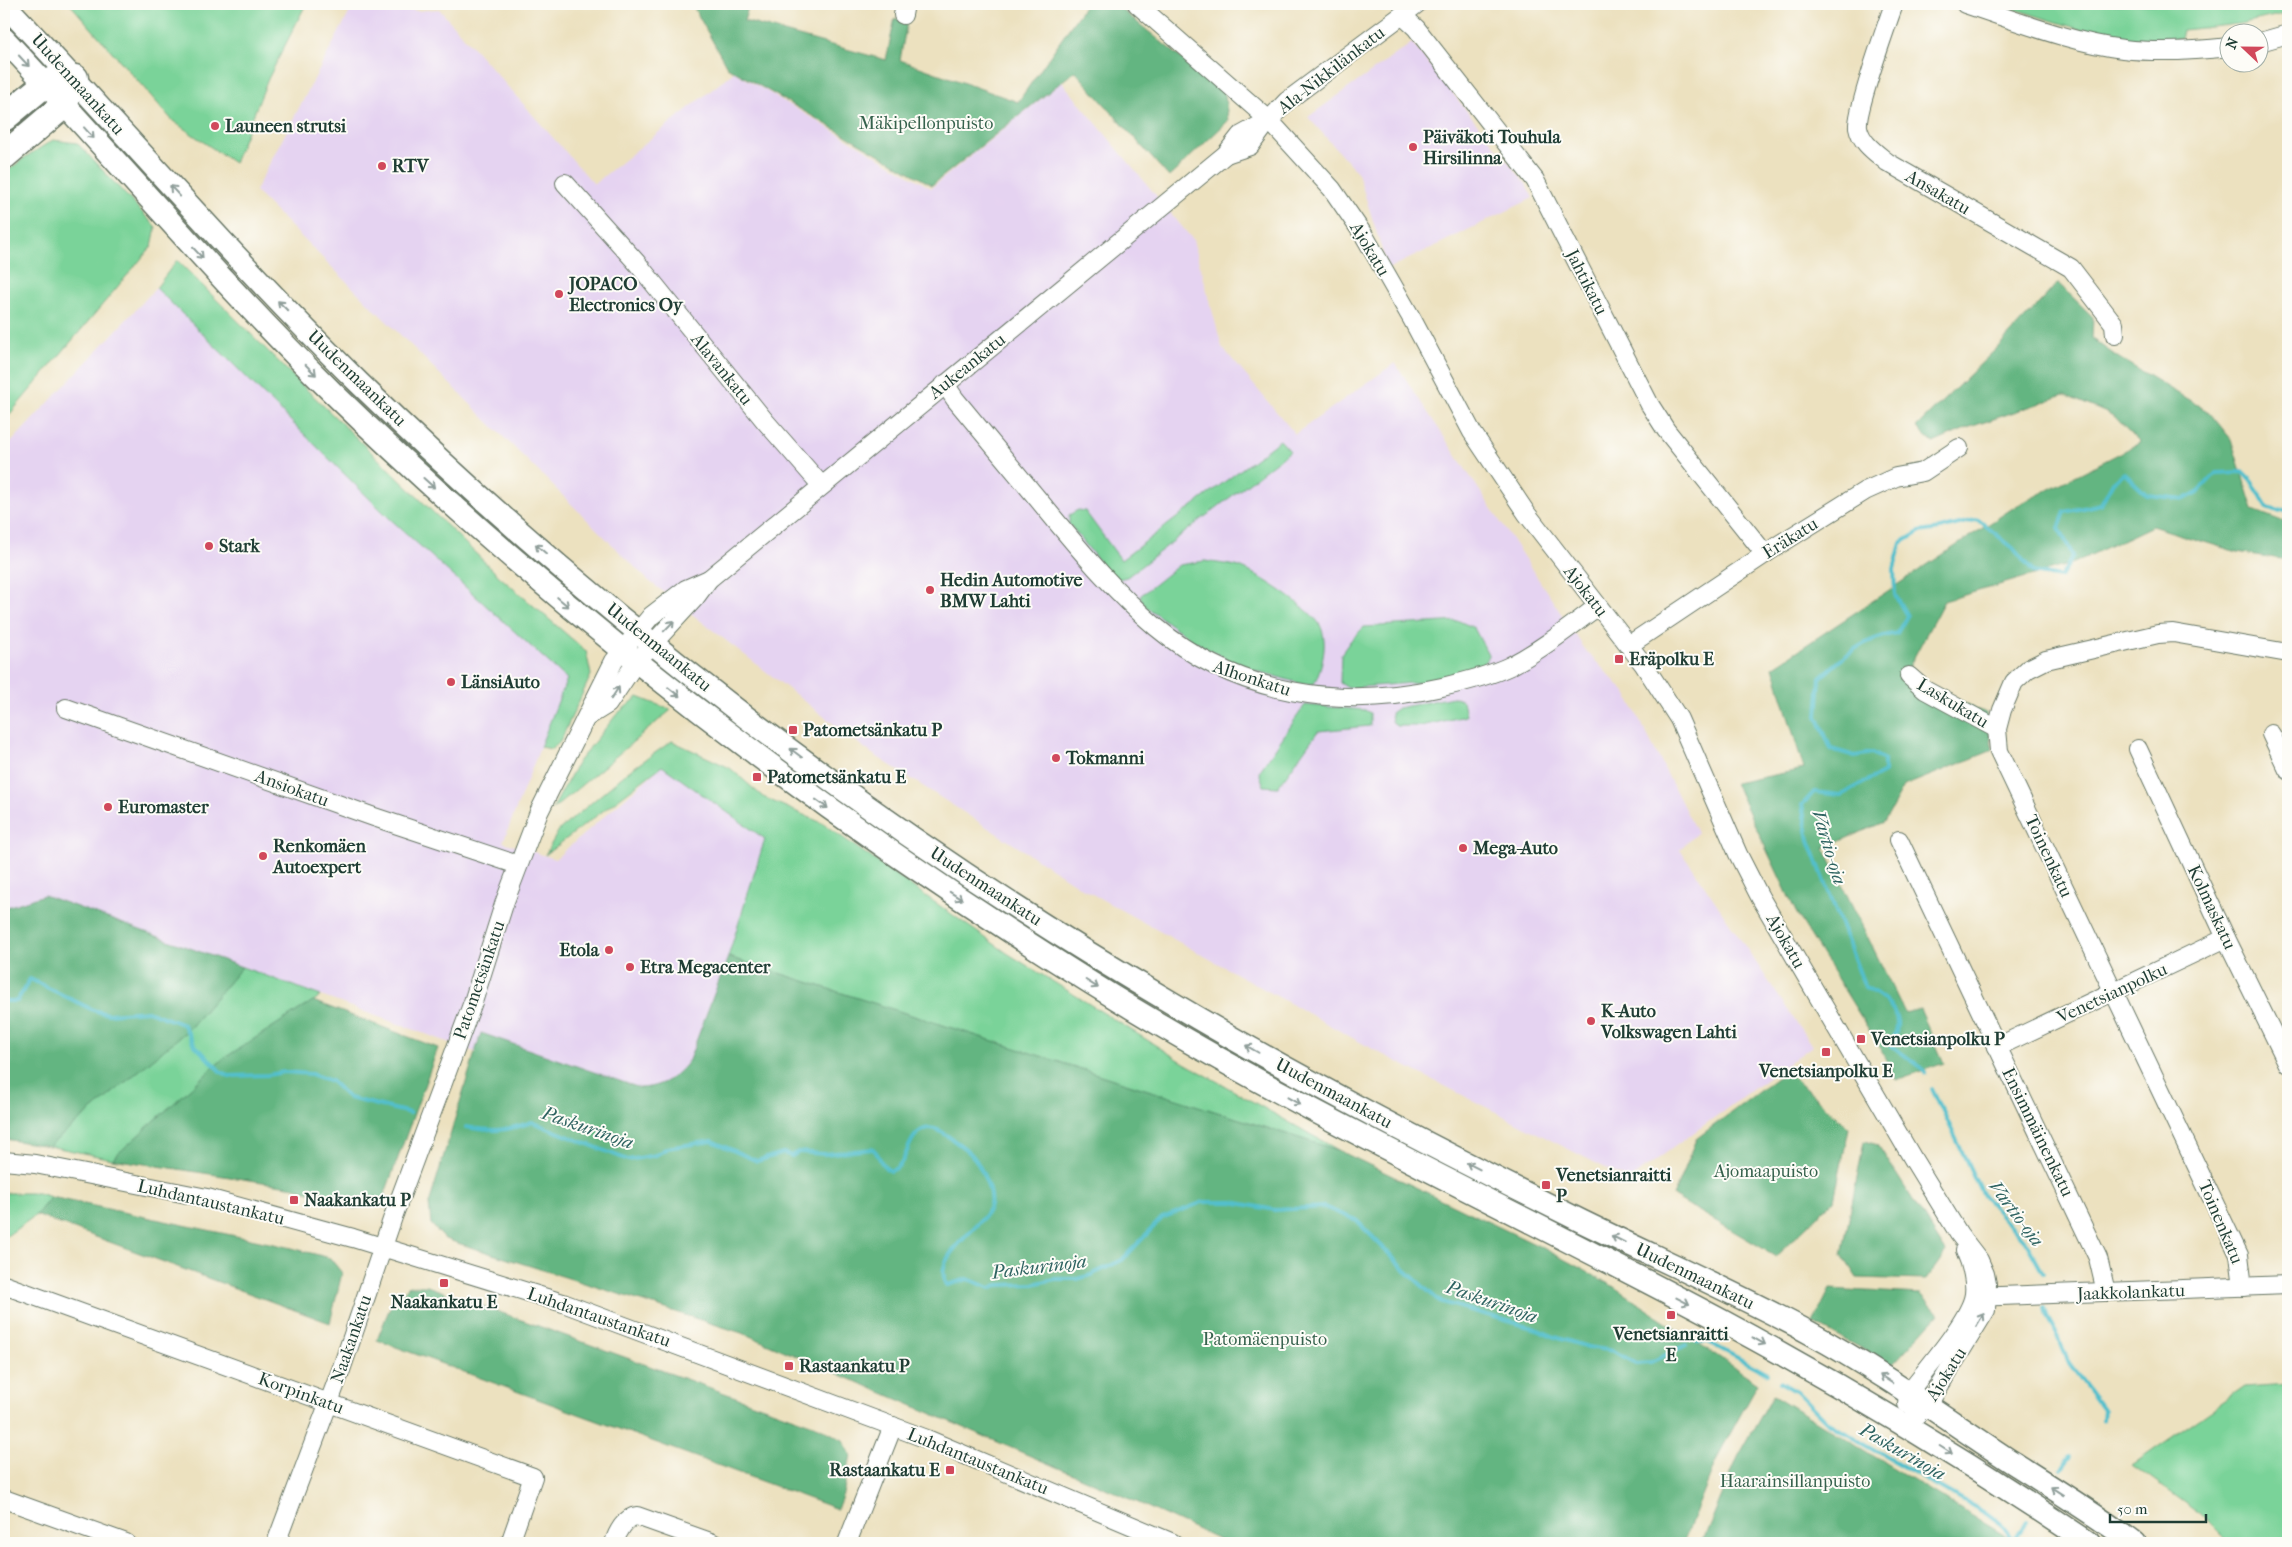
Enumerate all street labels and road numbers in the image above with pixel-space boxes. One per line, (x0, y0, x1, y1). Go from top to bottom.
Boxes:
street label: Ala-Nikkilänkatu (1273, 22, 1389, 119)
street label: Uudenmaankatu (27, 29, 129, 139)
street label: Ansakatu (1901, 165, 1974, 219)
street label: Ajokatu (1345, 218, 1394, 280)
street label: Jahtikatu (1560, 244, 1612, 318)
street label: Uudenmaankatu (303, 326, 411, 431)
street label: Alavankatu (686, 328, 757, 410)
street label: Aukeankatu (924, 329, 1010, 404)
street label: Eräkatu (1759, 513, 1822, 564)
street label: Ajokatu (1558, 561, 1612, 621)
street label: Uudenmaankatu (602, 598, 716, 696)
street label: Alhonkatu (1209, 656, 1293, 701)
street label: Laskukatu (1913, 674, 1992, 733)
street label: Ansiokatu (251, 765, 332, 812)
street label: Toinenkatu (2020, 812, 2077, 901)
street label: Uudenmaankatu (926, 842, 1046, 930)
street label: Kolmaskatu (2183, 862, 2240, 953)
street label: Ajokatu (1761, 909, 1810, 972)
street label: Patometsänkatu (449, 918, 510, 1042)
street label: Venetsianpolku (2053, 959, 2171, 1029)
street label: Uudenmaankatu (1272, 1054, 1396, 1133)
street label: Ensimmäinenkatu (1997, 1064, 2078, 1200)
street label: Luhdantaustankatu (135, 1175, 287, 1230)
street label: Toinenkatu (2194, 1177, 2248, 1267)
street label: Uudenmaankatu (1632, 1239, 1758, 1314)
street label: Jaakkolankatu (2075, 1280, 2185, 1305)
street label: Luhdantaustankatu (524, 1283, 673, 1352)
street label: Naakankatu (327, 1292, 376, 1386)
street label: Ajokatu (1921, 1344, 1971, 1406)
street label: Korpinkatu (255, 1368, 346, 1419)
street label: Luhdantaustankatu (904, 1424, 1051, 1499)

